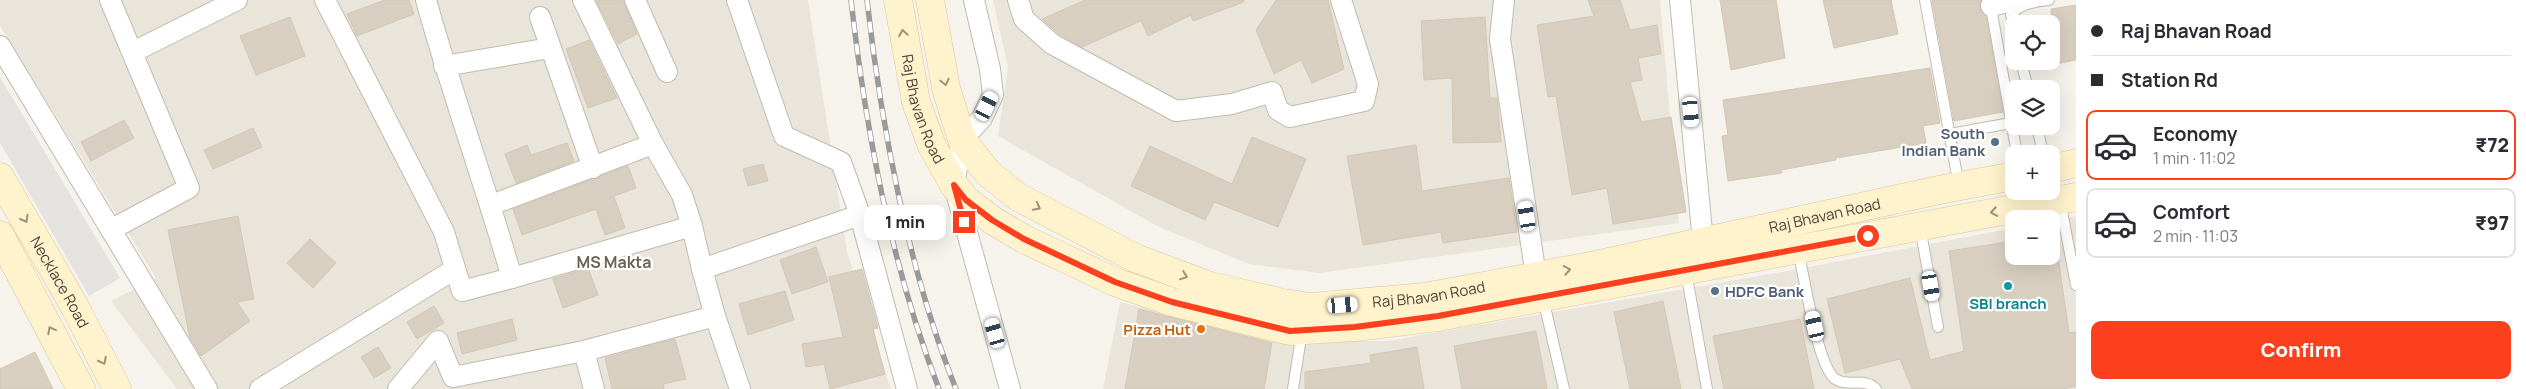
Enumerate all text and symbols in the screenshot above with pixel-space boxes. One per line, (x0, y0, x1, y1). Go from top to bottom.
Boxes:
map controls (2005, 15, 2060, 265)
button: locate (2005, 15, 2060, 70)
text: Raj Bhavan Road (2121, 18, 2272, 44)
one-way arrow (898, 29, 909, 37)
street label: Raj Bhavan Road (897, 52, 950, 167)
text: Station Rd (2121, 67, 2218, 93)
one-way arrow (939, 78, 950, 87)
button: layers (2005, 80, 2060, 135)
car (973, 89, 1000, 123)
car (1682, 96, 1699, 128)
text: Economy (2153, 121, 2237, 147)
place label: South Indian Bank (1901, 123, 1986, 161)
icon: car (2093, 123, 2138, 168)
text: ₹72 (2475, 132, 2509, 158)
marker: South Indian Bank (1989, 136, 2001, 148)
button: + (2005, 145, 2060, 200)
text: 1 min · 11:02 (2153, 147, 2235, 169)
street label: Raj Bhavan Road (1767, 193, 1882, 237)
text: Comfort (2153, 199, 2230, 225)
car (1517, 200, 1536, 232)
one-way arrow (1032, 201, 1041, 211)
icon: car (2093, 201, 2138, 246)
callout: 1 min (864, 204, 946, 240)
one-way arrow (1989, 207, 1998, 217)
button: − (2005, 210, 2060, 265)
text: ₹97 (2475, 210, 2509, 236)
text: 1 min (885, 211, 925, 233)
route end (953, 211, 975, 233)
one-way arrow (18, 214, 28, 223)
route start (1857, 225, 1879, 247)
text: 2 min · 11:03 (2153, 225, 2238, 247)
street label: Necklace Road (26, 232, 94, 331)
district label: MS Makta (576, 251, 652, 273)
one-way arrow (1563, 265, 1571, 276)
one-way arrow (1179, 270, 1188, 281)
car (1921, 270, 1940, 302)
street label: Raj Bhavan Road (1371, 275, 1487, 312)
marker: SBI branch (2002, 280, 2014, 292)
place label: HDFC Bank (1725, 281, 1805, 302)
marker: HDFC Bank (1709, 285, 1721, 297)
place label: SBI branch (1969, 293, 2047, 314)
car (1327, 296, 1358, 314)
car (1804, 310, 1825, 342)
car (983, 317, 1006, 349)
place label: Pizza Hut (1123, 319, 1191, 340)
button: Confirm (2091, 321, 2511, 379)
marker: Pizza Hut (1195, 323, 1207, 335)
one-way arrow (47, 326, 57, 335)
one-way arrow (97, 356, 107, 365)

